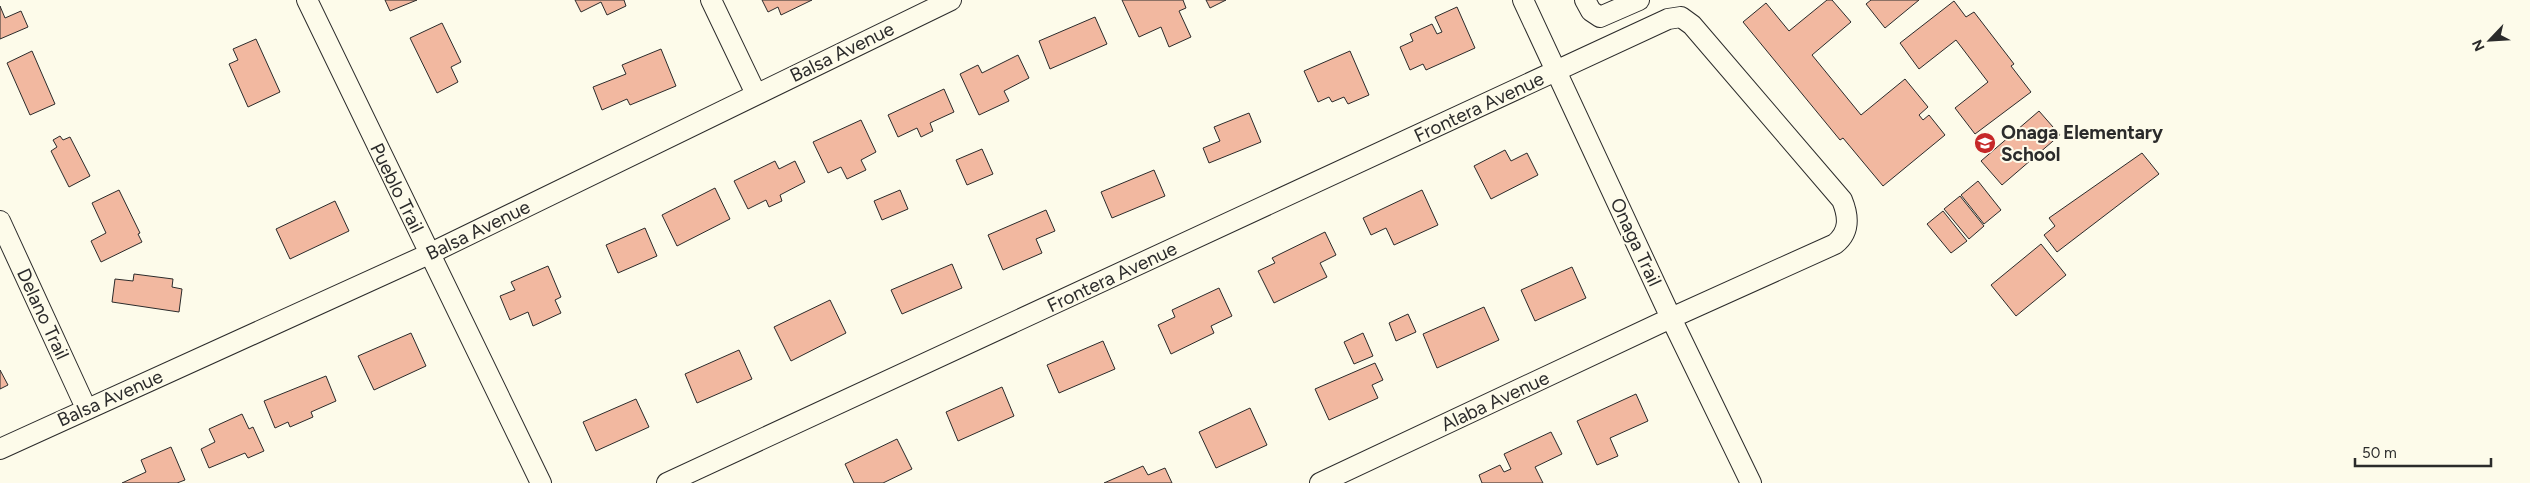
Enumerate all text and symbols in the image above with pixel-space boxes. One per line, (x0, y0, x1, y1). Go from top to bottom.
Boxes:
north arrow (2465, 15, 2515, 65)
street label: Balsa Avenue (786, 17, 898, 87)
text: N (2469, 37, 2489, 54)
street label: Frontera Avenue (1410, 67, 1548, 147)
place label: Onaga Elementary School (2001, 121, 2163, 166)
school or university icon: Onaga Elementary School (1973, 131, 1997, 155)
street label: Pueblo Trail (365, 139, 429, 237)
street label: Onaga Trail (1606, 194, 1666, 290)
street label: Balsa Avenue (422, 195, 534, 265)
street label: Frontera Avenue (1043, 237, 1181, 317)
street label: Delano Trail (12, 265, 74, 363)
street label: Balsa Avenue (54, 365, 166, 431)
street label: Alaba Avenue (1437, 366, 1553, 436)
scale bar (2355, 436, 2491, 468)
text: 50 m (2362, 444, 2397, 462)

